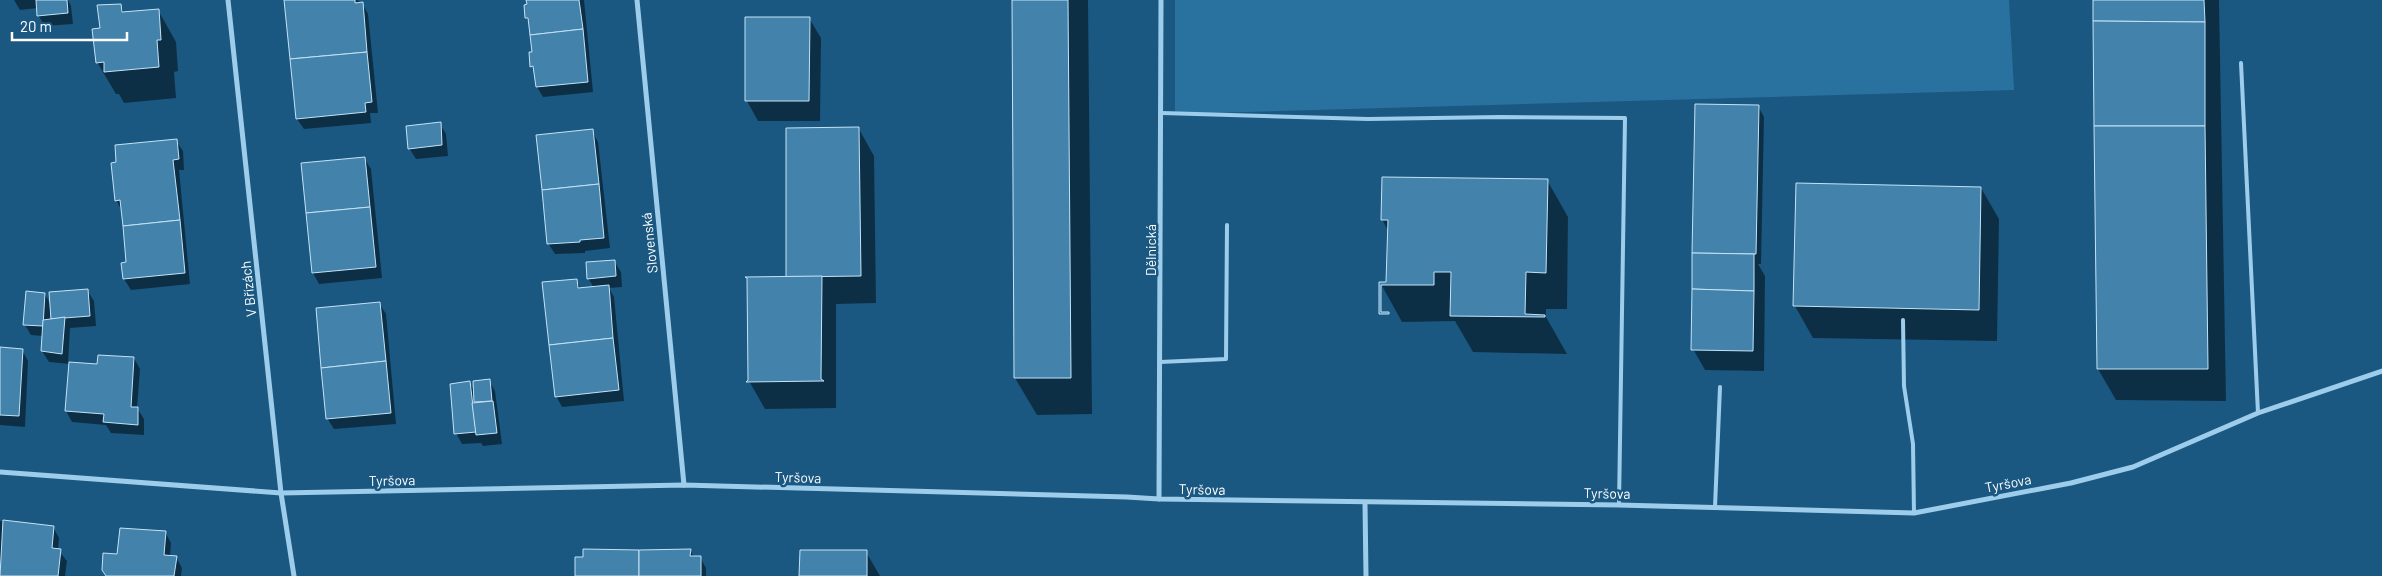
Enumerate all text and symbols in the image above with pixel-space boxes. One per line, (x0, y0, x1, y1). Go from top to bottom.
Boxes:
scale bar (12, 10, 128, 42)
text: 20 m (20, 17, 52, 35)
street label: Slovenská (637, 212, 661, 274)
street label: Dělnická (1142, 224, 1159, 276)
street label: V Břízách (237, 260, 259, 318)
street label: Tyršova (774, 468, 822, 486)
street label: Tyršova (1983, 470, 2033, 496)
street label: Tyršova (368, 471, 416, 489)
street label: Tyršova (1178, 480, 1226, 498)
street label: Tyršova (1583, 484, 1631, 502)

